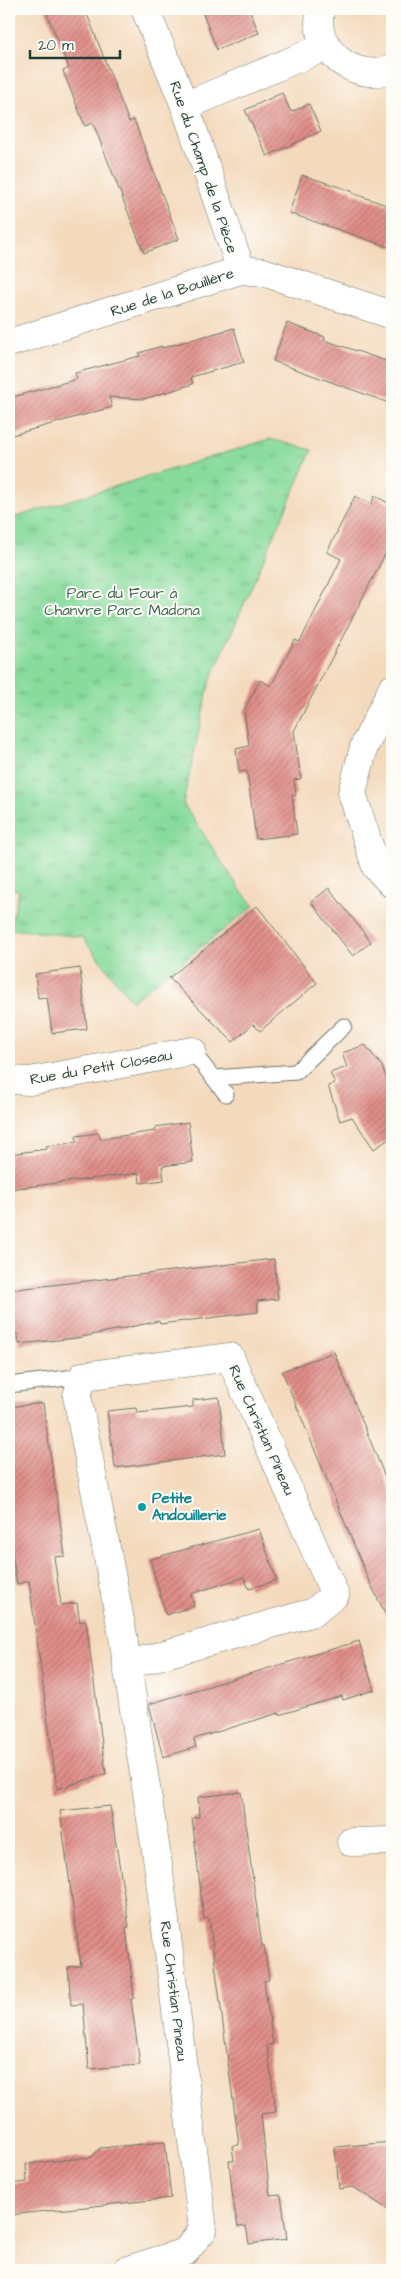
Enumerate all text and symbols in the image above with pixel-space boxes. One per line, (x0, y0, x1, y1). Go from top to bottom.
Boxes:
scale bar (30, 28, 120, 60)
text: 20 m (38, 35, 74, 56)
street label: Rue du Champ de la Pièce (164, 78, 243, 256)
street label: Rue de la Bouillère (108, 263, 236, 322)
park label: Parc du Four à Chanvre Parc Madona (44, 583, 200, 621)
street label: Rue du Petit Closeau (28, 1045, 174, 1090)
street label: Rue Christian Pineau (223, 1362, 300, 1499)
place label: Petite Andouillerie (152, 1488, 227, 1526)
marker: Petite Andouillerie (136, 1501, 148, 1513)
street label: Rue Christian Pineau (155, 1920, 193, 2063)

